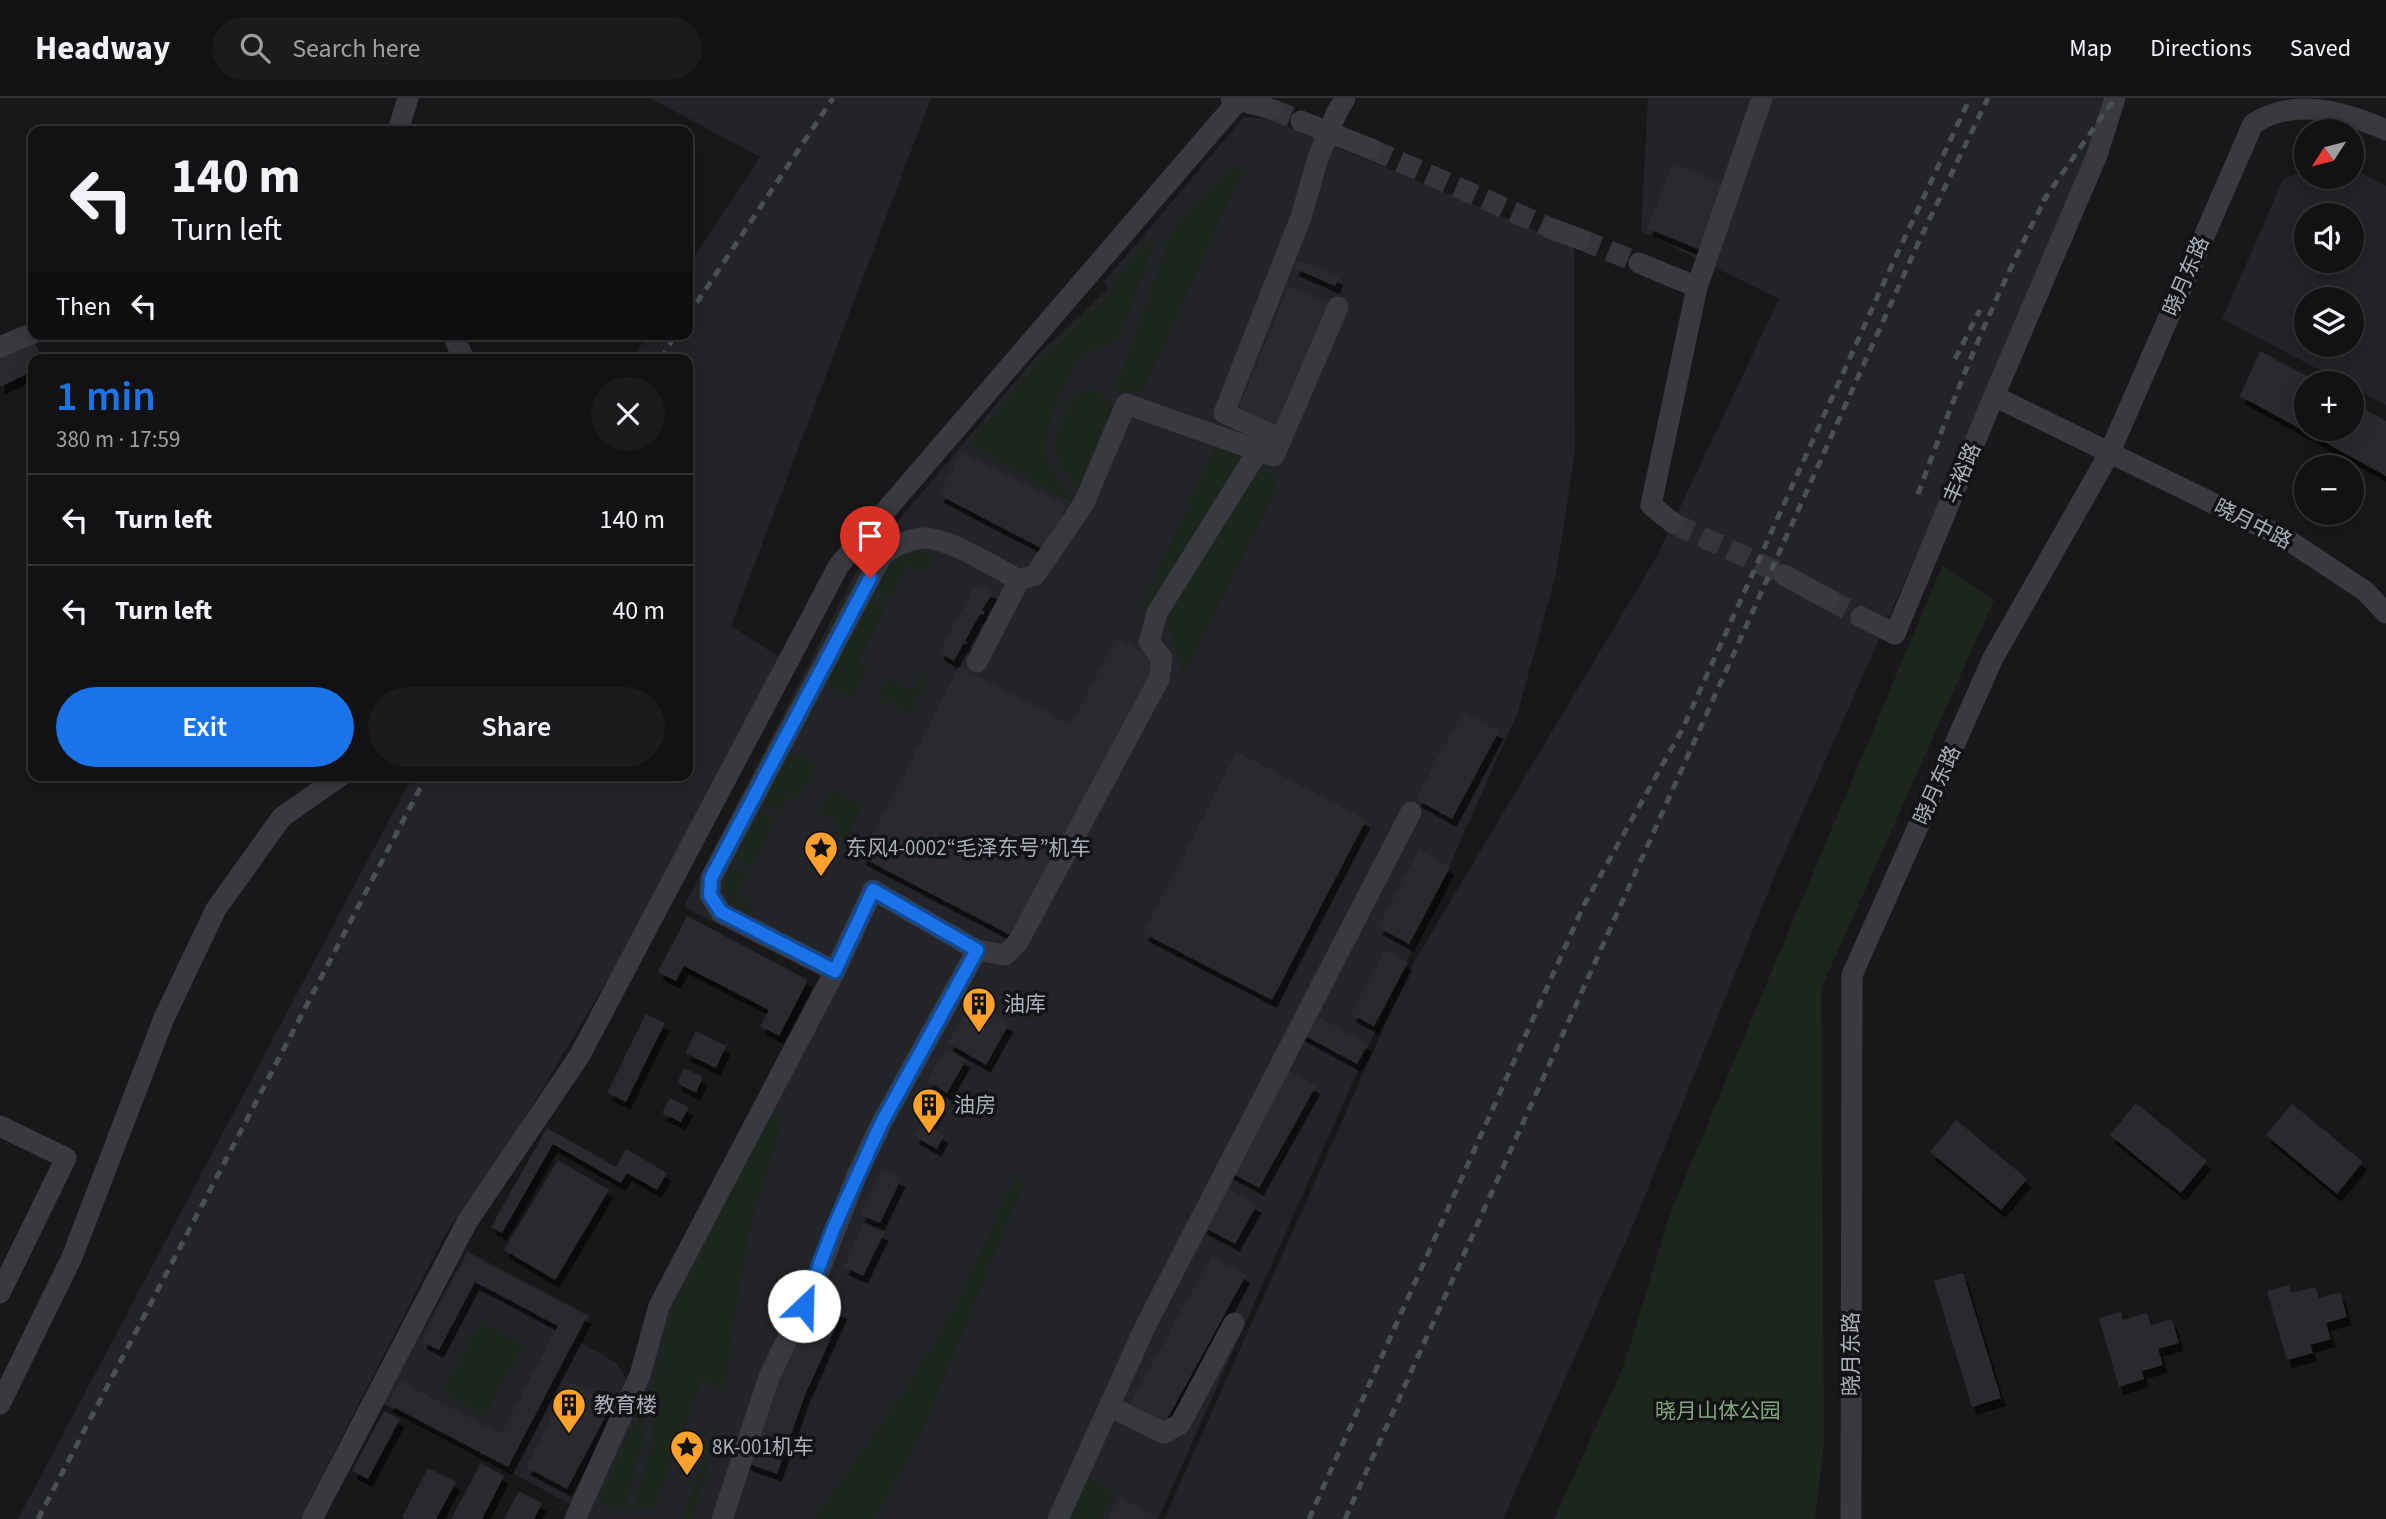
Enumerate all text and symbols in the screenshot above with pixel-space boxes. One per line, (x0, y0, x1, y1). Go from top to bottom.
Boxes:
search box (212, 17, 702, 80)
text: Headway (35, 25, 170, 72)
icon: search (236, 29, 274, 67)
text: Search here (292, 30, 420, 67)
text: Map (2069, 31, 2112, 66)
text: Directions (2150, 31, 2252, 66)
text: Saved (2290, 31, 2351, 66)
north arrow (2294, 119, 2364, 189)
map controls (2294, 119, 2364, 525)
text: 140 m (171, 142, 300, 212)
icon: left (56, 154, 147, 245)
button: sound (2294, 203, 2364, 273)
text: Turn left (171, 207, 282, 253)
street label: 晓月东路 (2156, 231, 2216, 321)
icon: left (125, 287, 163, 325)
button: layers (2294, 287, 2364, 357)
text: Then (56, 288, 111, 325)
text: 1 min (56, 367, 156, 427)
button: + (2294, 371, 2364, 441)
button: close (591, 377, 665, 451)
text: 380 m · 17:59 (56, 423, 180, 456)
street label: 丰裕路 (1936, 438, 1988, 508)
button: − (2294, 455, 2364, 525)
street label: 晓月中路 (2209, 492, 2297, 556)
icon: left (56, 501, 94, 539)
text: Turn left (115, 501, 212, 538)
text: 140 m (599, 501, 665, 538)
pin (840, 506, 900, 578)
icon: arrive (851, 517, 889, 555)
icon: left (56, 592, 94, 630)
text: Turn left (115, 592, 212, 629)
text: 40 m (612, 592, 665, 629)
button: Exit (56, 687, 354, 767)
button: Share (368, 687, 665, 767)
street label: 晓月东路 (1906, 741, 1968, 829)
place icon: 东风4-0002“毛泽东号”机车 (802, 829, 840, 878)
place label: 东风4-0002“毛泽东号”机车 (846, 833, 1091, 863)
building icon: 油库 (960, 985, 998, 1034)
place label: 油库 (1004, 989, 1046, 1019)
building icon: 油房 (910, 1086, 948, 1135)
place label: 油房 (954, 1090, 996, 1120)
position arrow (767, 1269, 841, 1343)
street label: 晓月东路 (1836, 1312, 1866, 1396)
building icon: 教育楼 (550, 1386, 588, 1435)
place label: 教育楼 (594, 1390, 657, 1420)
park label: 晓月山体公园 (1655, 1396, 1781, 1426)
place icon: 8K-001机车 (668, 1428, 706, 1477)
place label: 8K-001机车 (712, 1432, 814, 1462)

